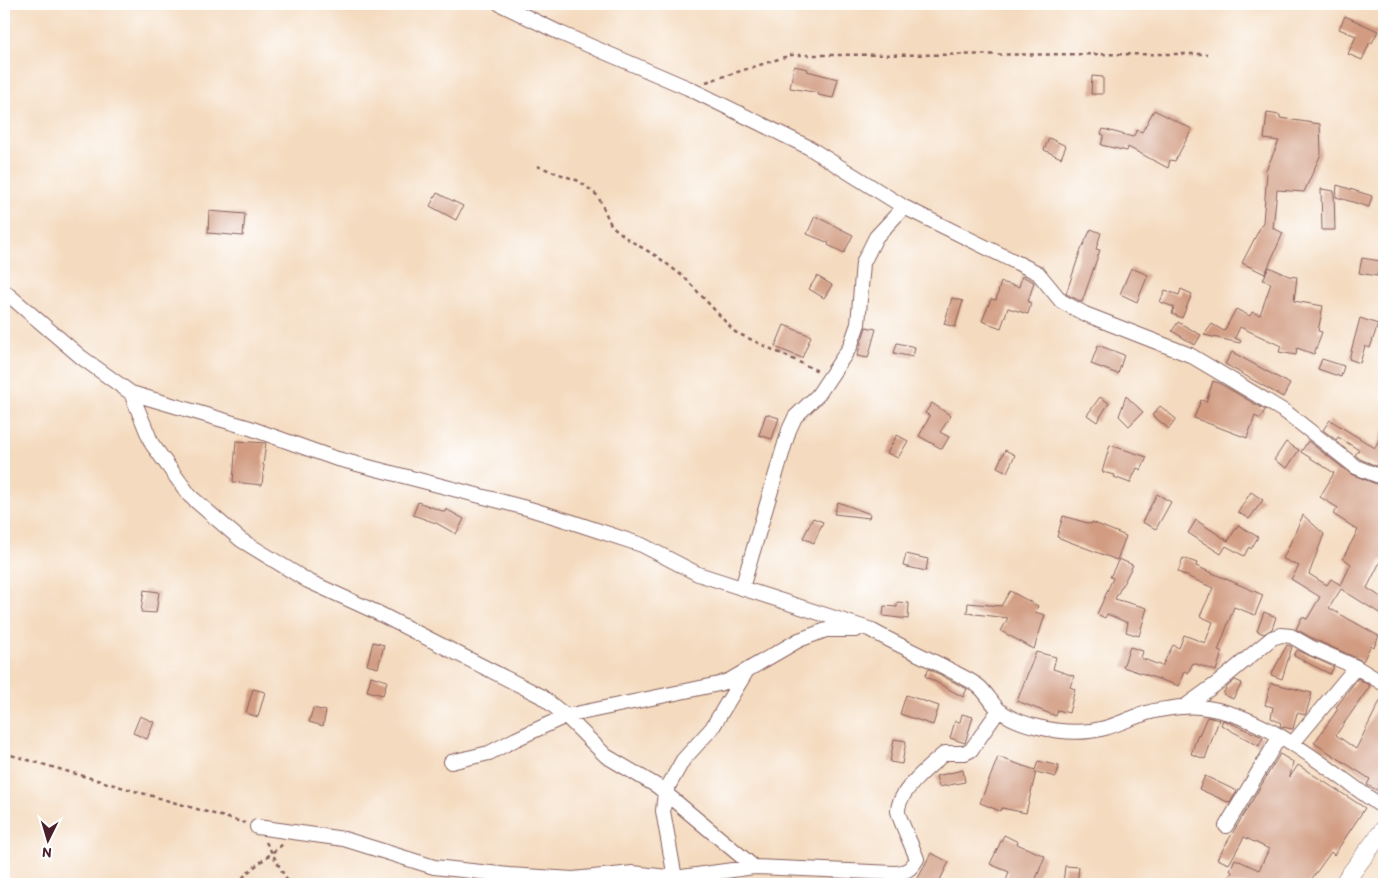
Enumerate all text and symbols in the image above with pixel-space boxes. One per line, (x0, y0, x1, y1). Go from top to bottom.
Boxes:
north arrow (22, 816, 72, 866)
text: N (41, 844, 52, 861)

